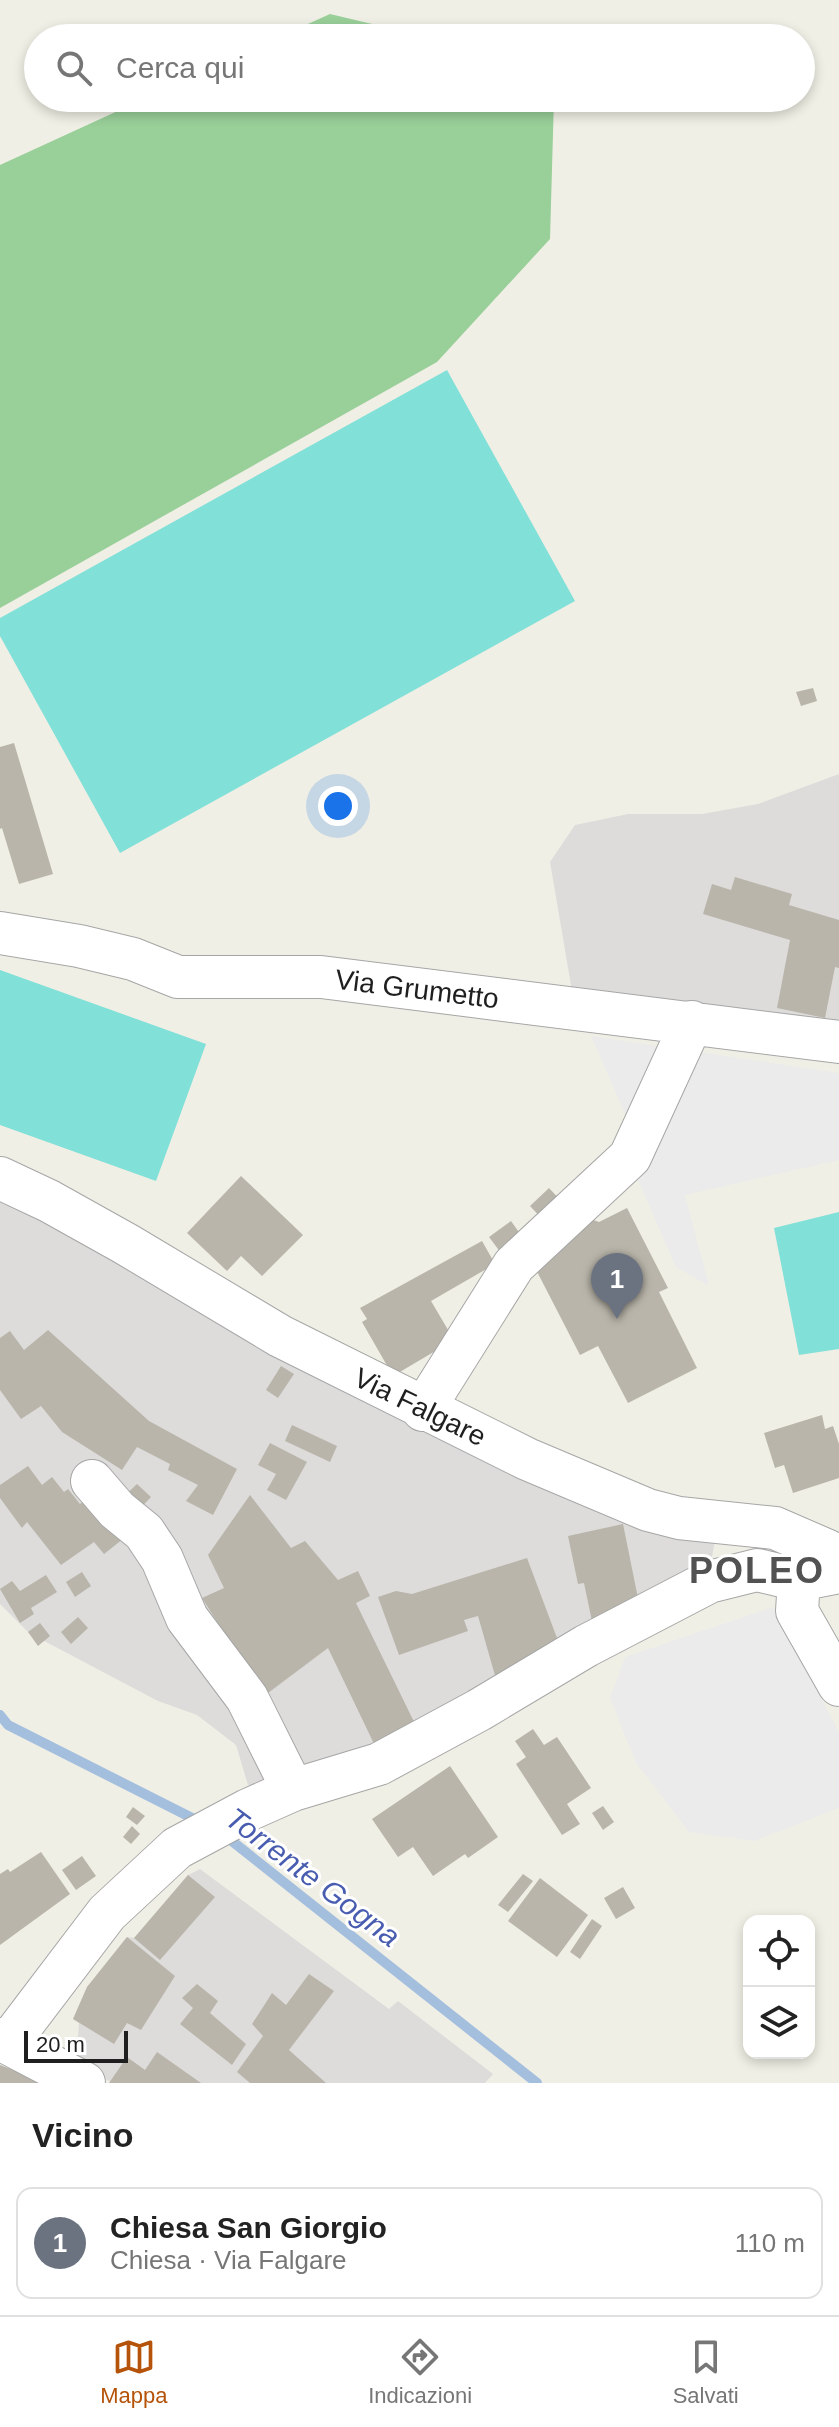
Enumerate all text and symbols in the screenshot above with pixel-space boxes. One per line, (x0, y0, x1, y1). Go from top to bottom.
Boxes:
search box (24, 24, 815, 112)
icon: search (52, 46, 96, 90)
text: Cerca qui (116, 51, 244, 84)
your location (318, 786, 358, 826)
street label: Via Grumetto (333, 964, 501, 1014)
pin: 1 (591, 1253, 643, 1319)
street label: Via Falgare (349, 1362, 491, 1452)
district label: POLEO (689, 1550, 825, 1591)
water label: Torrente Gogna (220, 1801, 406, 1953)
map controls (743, 1915, 815, 2059)
button: locate (743, 1915, 815, 1987)
button: layers (743, 1987, 815, 2059)
scale bar (24, 2027, 128, 2063)
text: 20 m (36, 2032, 85, 2057)
text: Vicino (32, 2116, 133, 2154)
text: Chiesa San Giorgio (110, 2211, 387, 2244)
text: 1 (53, 2228, 67, 2258)
text: 110 m (735, 2228, 805, 2258)
text: Chiesa · Via Falgare (110, 2245, 347, 2275)
tab: Mappa (100, 2335, 168, 2409)
tab: Indicazioni (368, 2335, 472, 2409)
tab: Salvati (673, 2335, 739, 2409)

